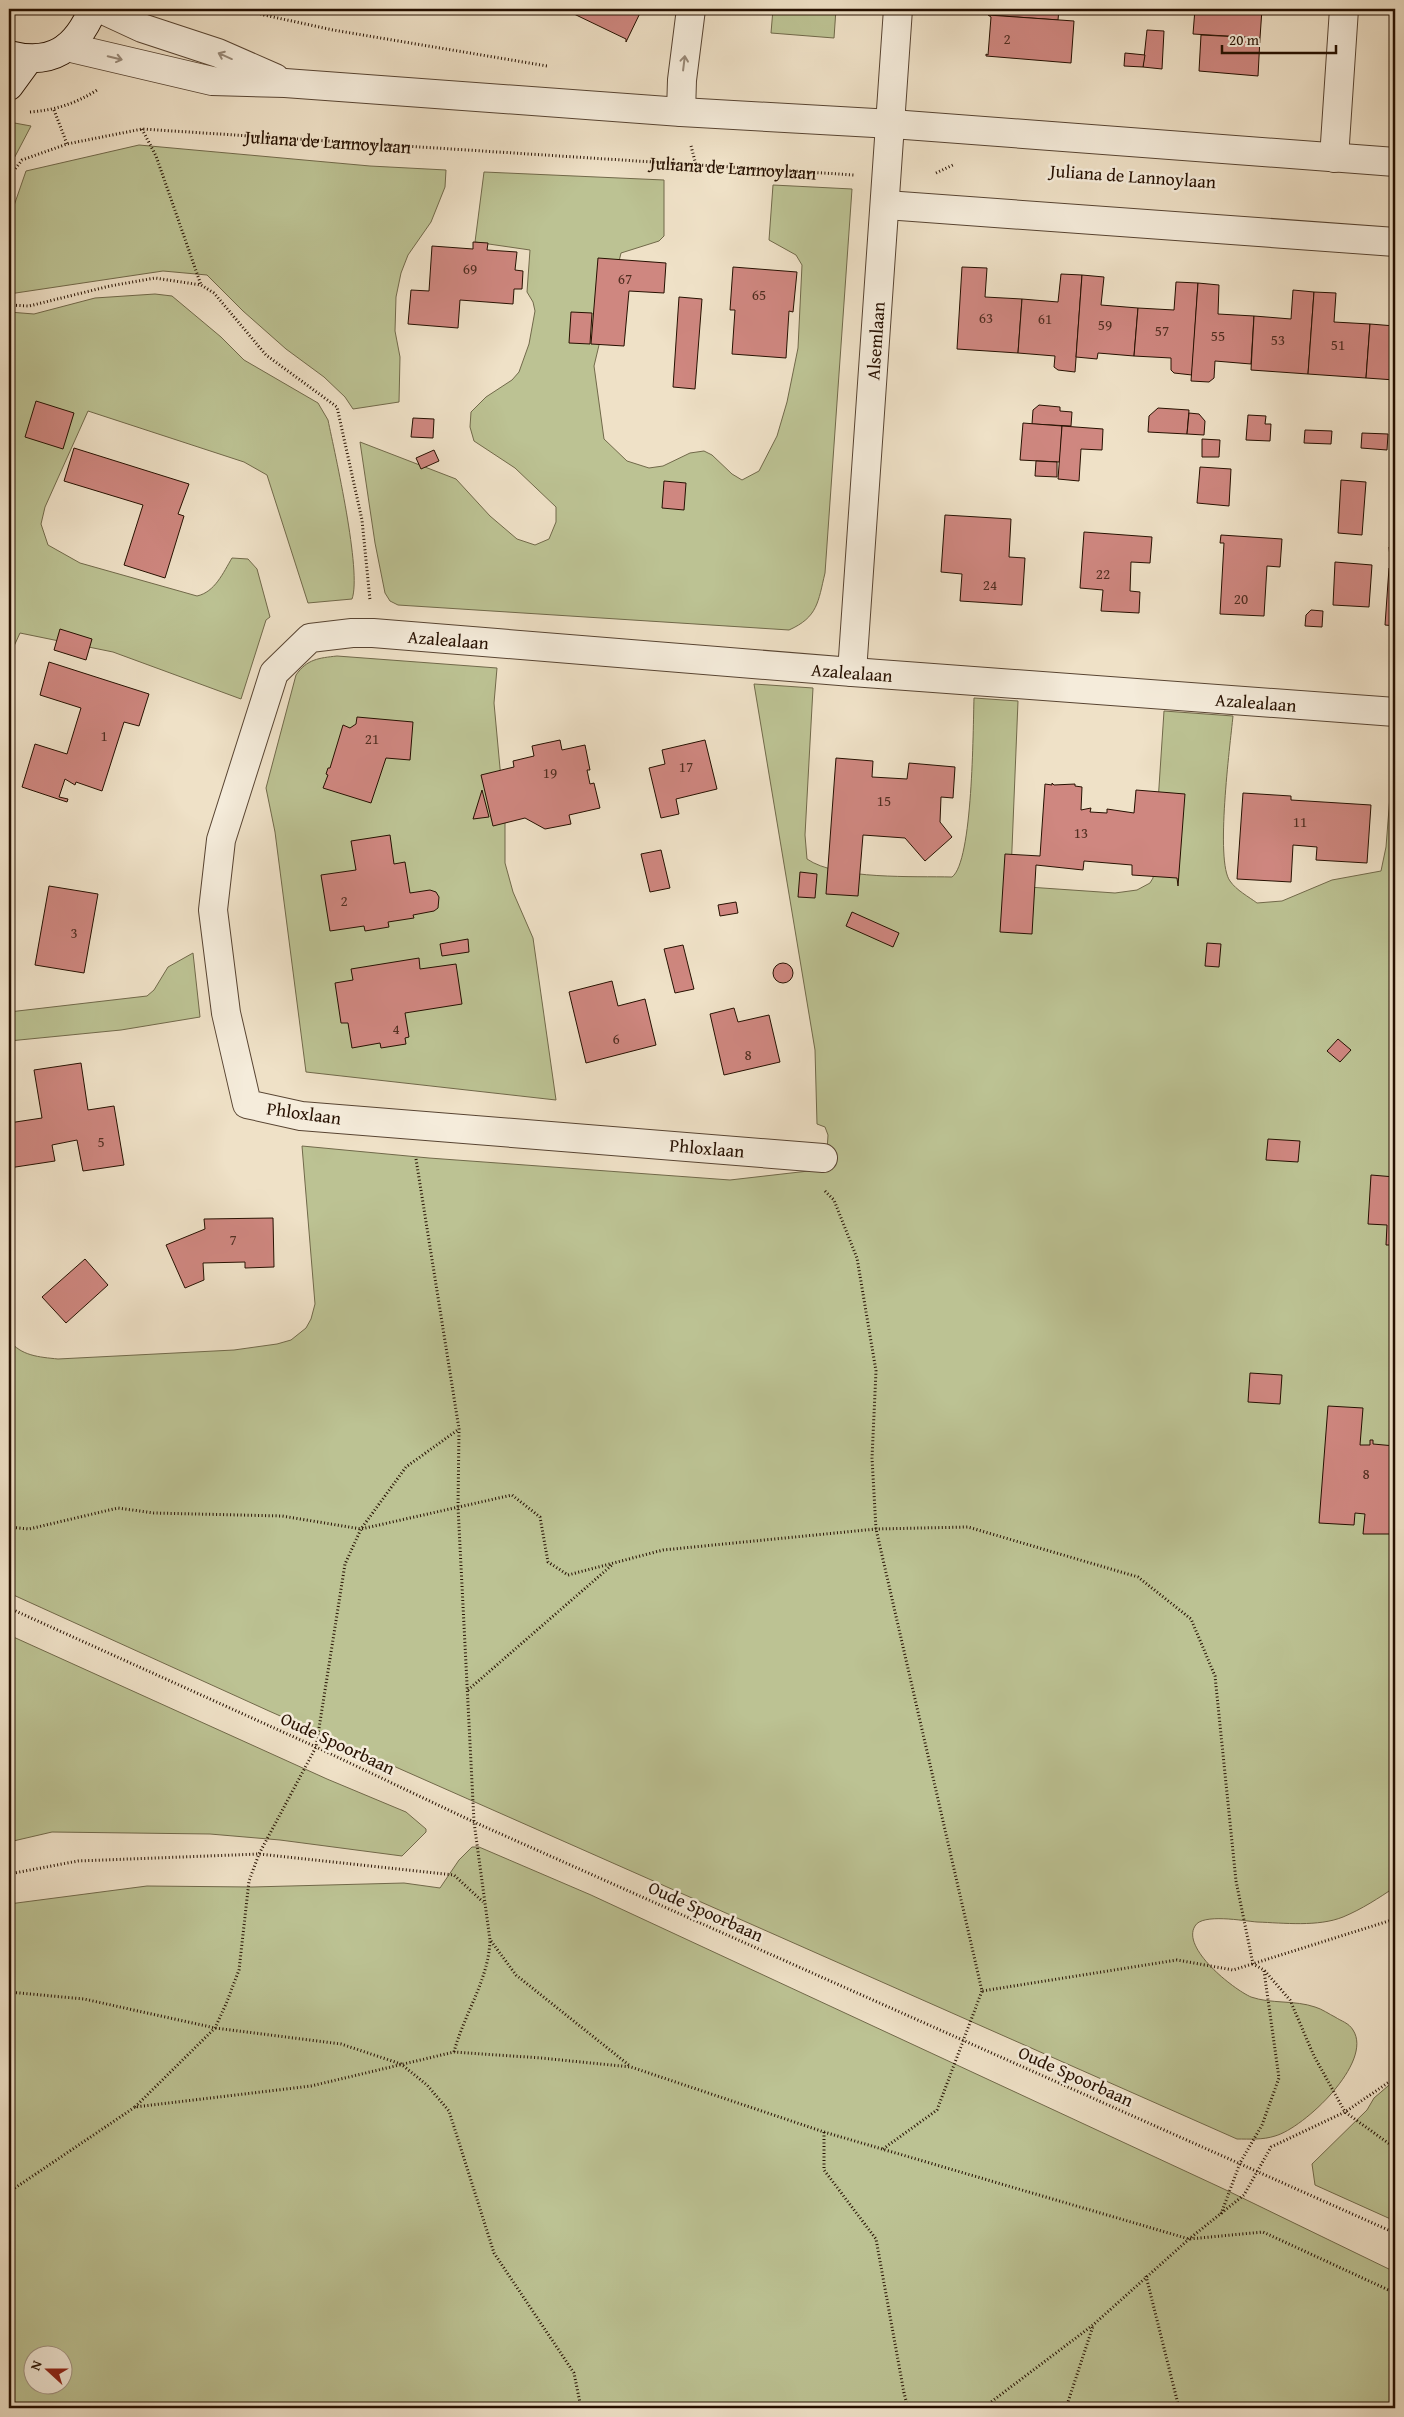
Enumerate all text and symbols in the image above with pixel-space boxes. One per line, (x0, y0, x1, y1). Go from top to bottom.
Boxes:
scale bar (1222, 22, 1335, 54)
house number: 2 (1003, 28, 1011, 49)
text: 20 m (1229, 29, 1260, 50)
one-way arrow (218, 50, 233, 60)
one-way arrow (106, 54, 122, 63)
one-way arrow (679, 56, 689, 72)
street label: Juliana de Lannoylaan (242, 122, 412, 160)
street label: Juliana de Lannoylaan (647, 148, 817, 186)
street label: Juliana de Lannoylaan (1047, 157, 1217, 195)
house number: 69 (463, 258, 477, 279)
house number: 67 (618, 268, 632, 289)
house number: 65 (752, 284, 766, 305)
street label: Alsemlaan (859, 301, 891, 381)
house number: 63 (979, 307, 993, 328)
house number: 61 (1038, 308, 1052, 329)
house number: 59 (1098, 314, 1112, 335)
house number: 57 (1155, 320, 1169, 341)
house number: 55 (1211, 325, 1225, 346)
house number: 53 (1271, 329, 1285, 350)
house number: 51 (1331, 334, 1345, 355)
house number: 22 (1096, 563, 1110, 584)
house number: 24 (983, 574, 997, 595)
house number: 20 (1234, 588, 1248, 609)
street label: Azalealaan (407, 622, 490, 656)
street label: Azalealaan (810, 655, 894, 688)
street label: Azalealaan (1214, 685, 1298, 718)
house number: 1 (100, 725, 108, 746)
house number: 21 (365, 728, 379, 749)
house number: 17 (679, 756, 693, 777)
house number: 19 (543, 762, 557, 783)
house number: 15 (877, 790, 891, 811)
house number: 11 (1293, 811, 1307, 832)
house number: 13 (1074, 822, 1088, 843)
house number: 2 (340, 890, 348, 911)
house number: 3 (70, 922, 78, 943)
house number: 4 (392, 1018, 400, 1039)
house number: 6 (612, 1028, 620, 1049)
house number: 8 (744, 1044, 752, 1065)
street label: Phloxlaan (265, 1094, 343, 1132)
house number: 5 (97, 1131, 105, 1152)
street label: Phloxlaan (668, 1131, 746, 1165)
house number: 7 (229, 1229, 237, 1250)
house number: 8 (1362, 1463, 1370, 1484)
street label: Oude Spoorbaan (276, 1705, 400, 1781)
street label: Oude Spoorbaan (644, 1874, 768, 1948)
street label: Oude Spoorbaan (1014, 2039, 1138, 2113)
north arrow (22, 2344, 72, 2394)
text: N (25, 2357, 47, 2373)

